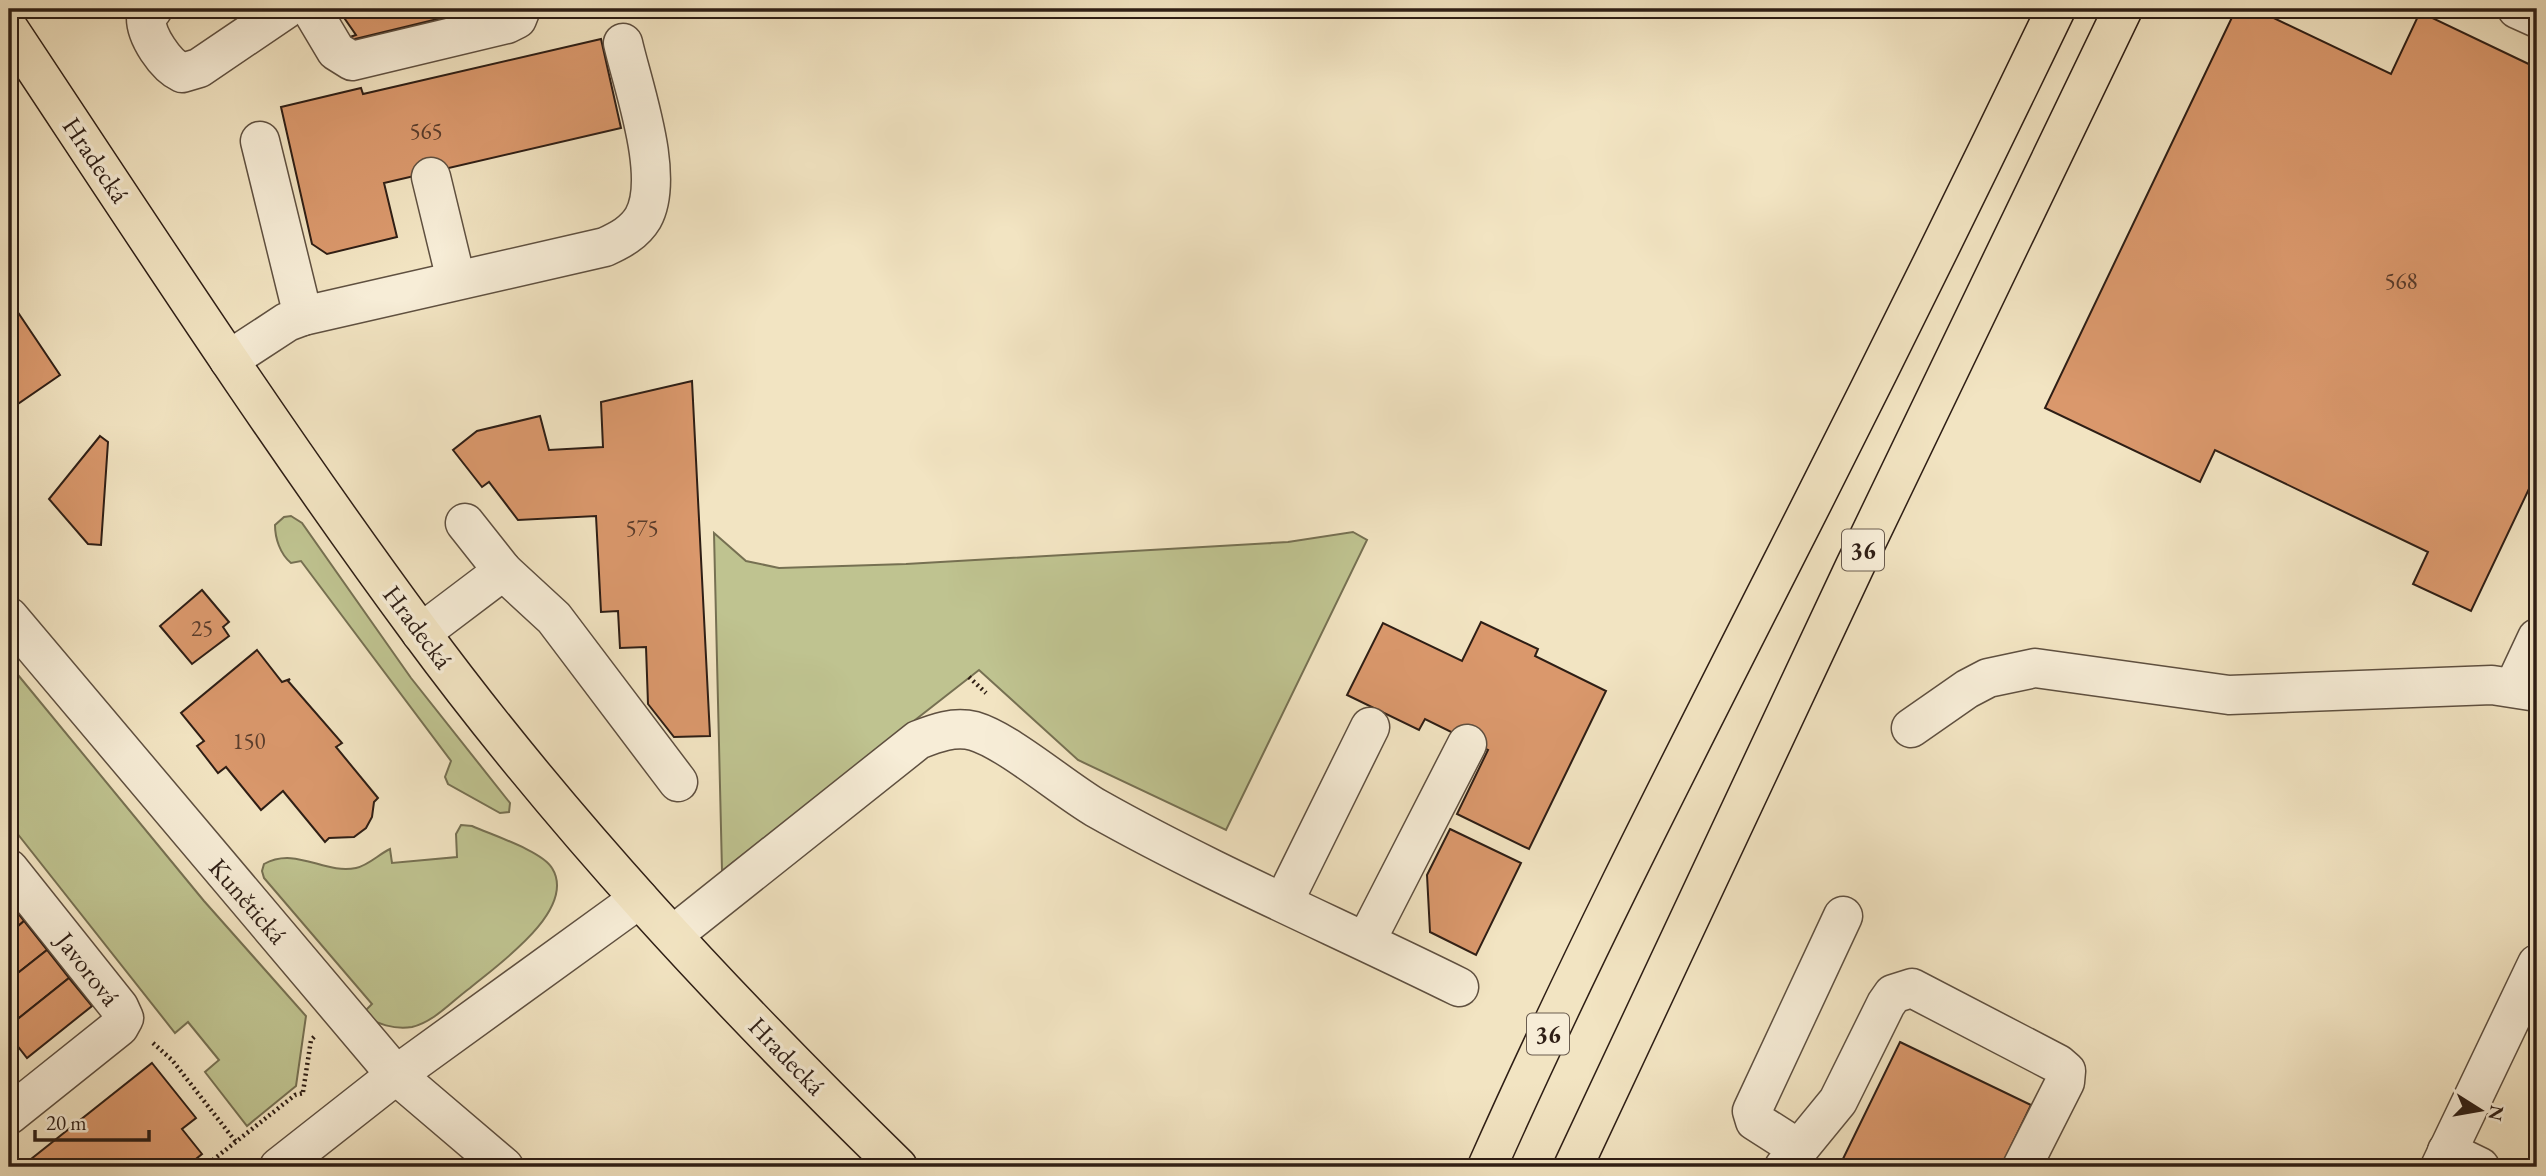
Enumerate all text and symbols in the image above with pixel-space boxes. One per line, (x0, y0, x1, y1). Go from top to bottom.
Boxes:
street label: Hradecká (55, 111, 137, 210)
house number: 565 (409, 116, 443, 146)
house number: 568 (2384, 266, 2418, 296)
house number: 575 (625, 513, 659, 543)
road number: 36 (1842, 530, 1884, 570)
street label: Hradecká (375, 578, 461, 676)
house number: 25 (191, 613, 213, 643)
house number: 150 (232, 726, 266, 756)
street label: Kunětická (201, 851, 295, 951)
street label: Javorová (47, 924, 128, 1013)
street label: Hradecká (741, 1010, 833, 1103)
road number: 36 (1527, 1014, 1569, 1054)
north arrow (2444, 1074, 2514, 1144)
scale bar (35, 1099, 149, 1143)
text: N (2482, 1103, 2510, 1124)
text: 20 m (46, 1109, 87, 1136)

